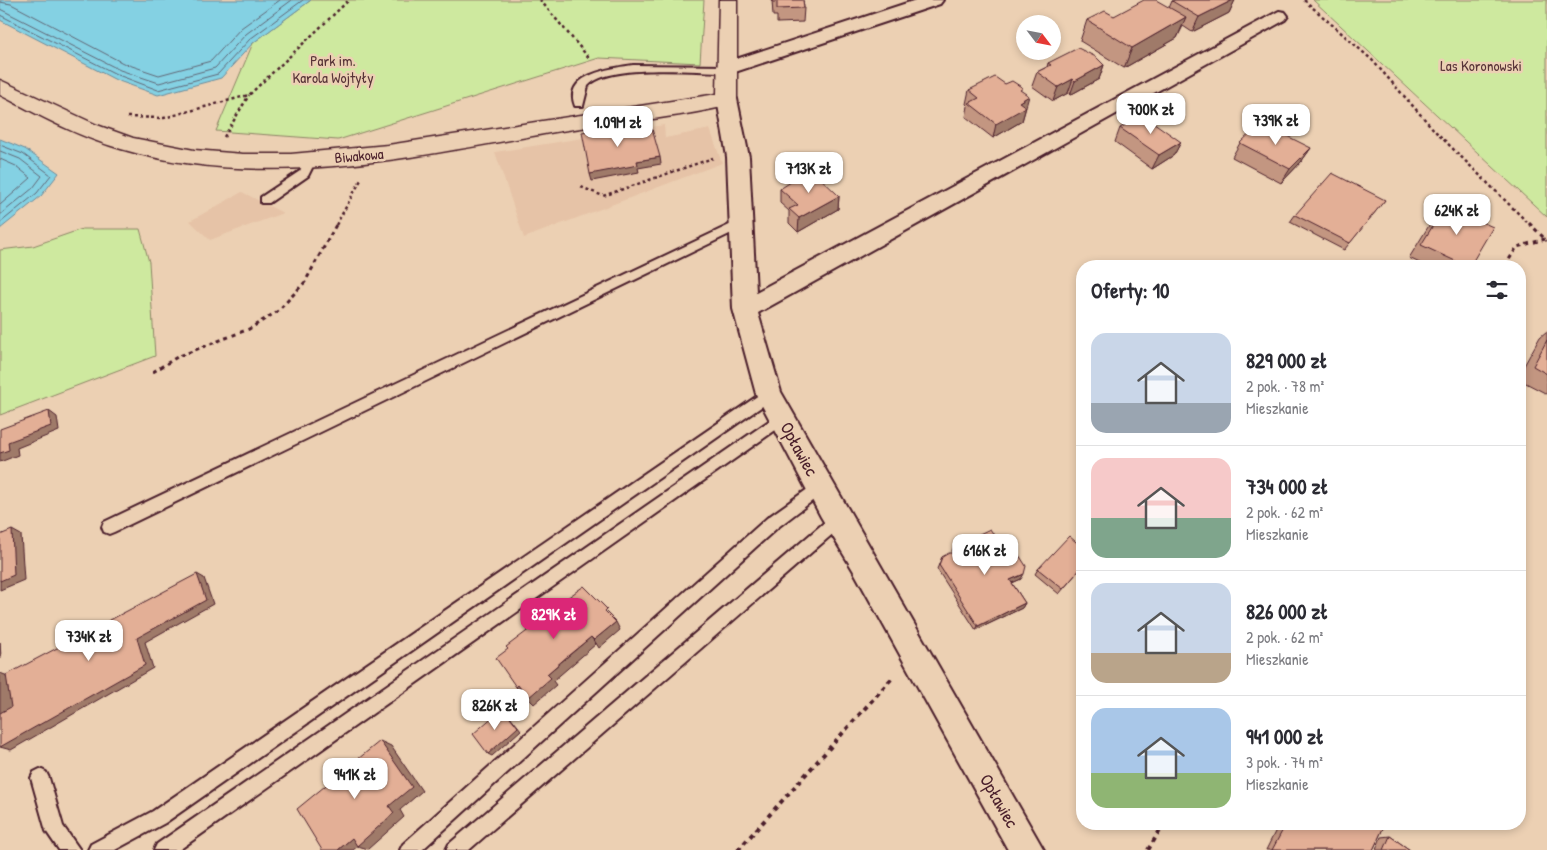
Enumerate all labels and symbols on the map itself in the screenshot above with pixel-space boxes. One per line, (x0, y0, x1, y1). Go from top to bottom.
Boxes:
north arrow (1016, 15, 1061, 60)
park label: Park im. Karola Wojtyły (292, 50, 374, 88)
park label: Las Koronowski (1440, 55, 1522, 76)
pin: 700K zł (1105, 92, 1197, 135)
pin: 739K zł (1230, 104, 1322, 146)
pin: 1.09M zł (566, 106, 670, 148)
street label: Biwakowa (334, 143, 384, 168)
pin: 713K zł (763, 152, 855, 194)
pin: 624K zł (1411, 194, 1503, 236)
street label: Opławiec (774, 417, 824, 480)
pin: 616K zł (939, 534, 1031, 576)
pin: 829K zł (508, 598, 600, 640)
pin: 734K zł (43, 620, 135, 662)
pin: 826K zł (449, 688, 541, 731)
pin: 941K zł (309, 758, 401, 800)
street label: Opławiec (974, 769, 1025, 832)

